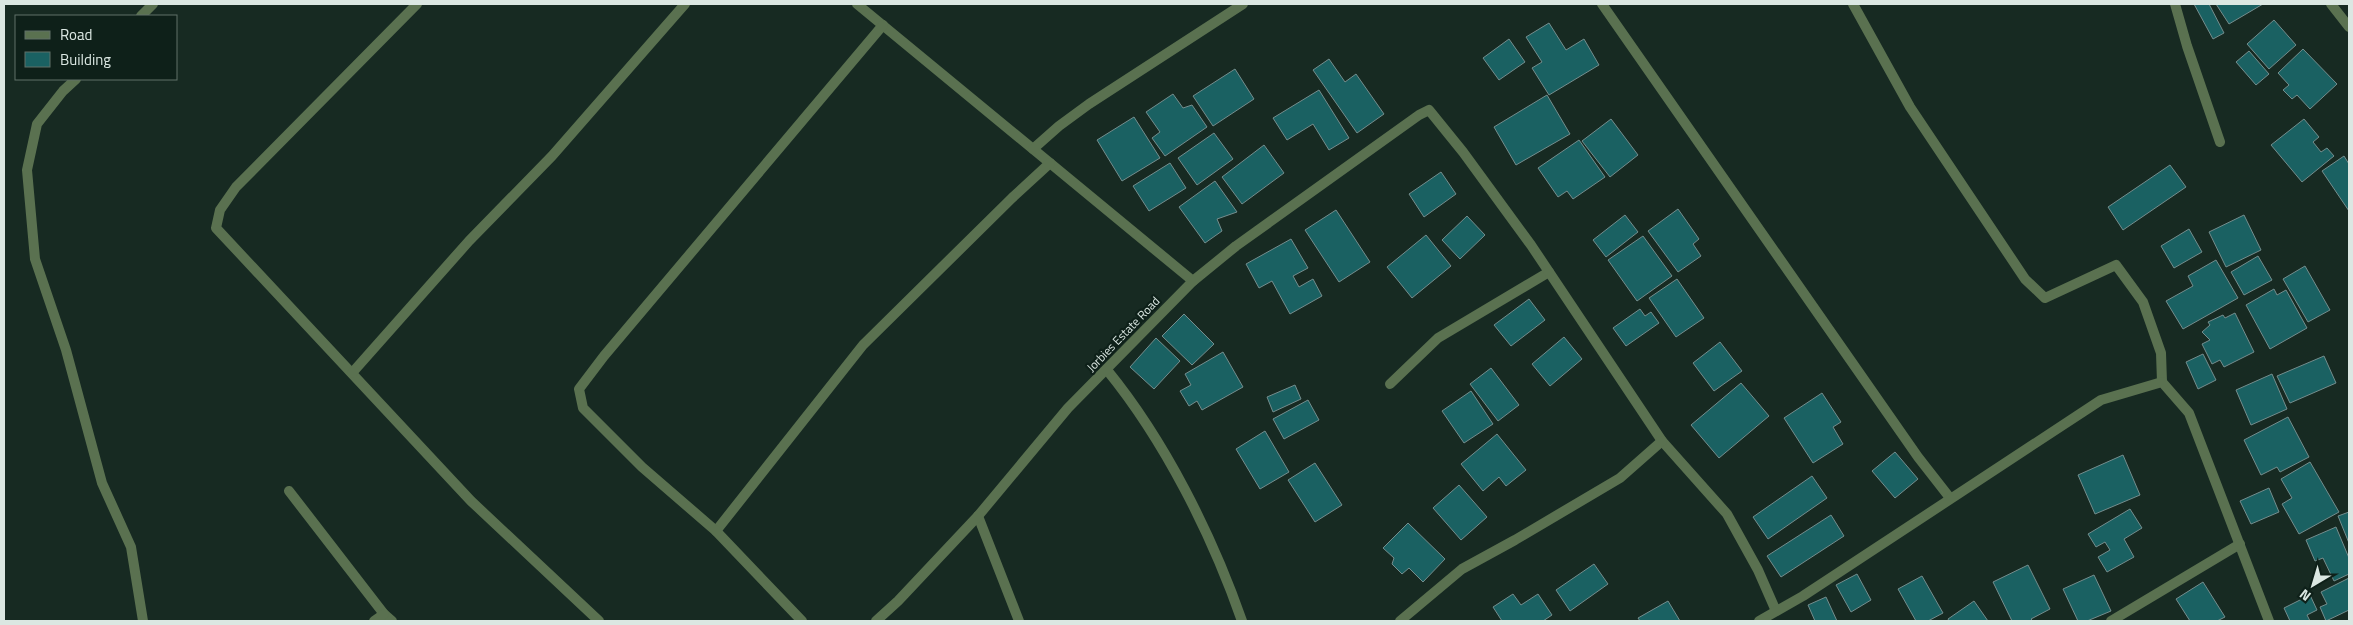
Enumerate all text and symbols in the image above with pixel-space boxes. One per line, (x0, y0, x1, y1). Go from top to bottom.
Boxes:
legend (15, 15, 178, 80)
text: Road (60, 23, 92, 46)
text: Building (60, 48, 111, 71)
street label: Jorbies Estate Road (1082, 292, 1164, 376)
north arrow (2288, 560, 2338, 610)
text: N (2294, 584, 2315, 607)

